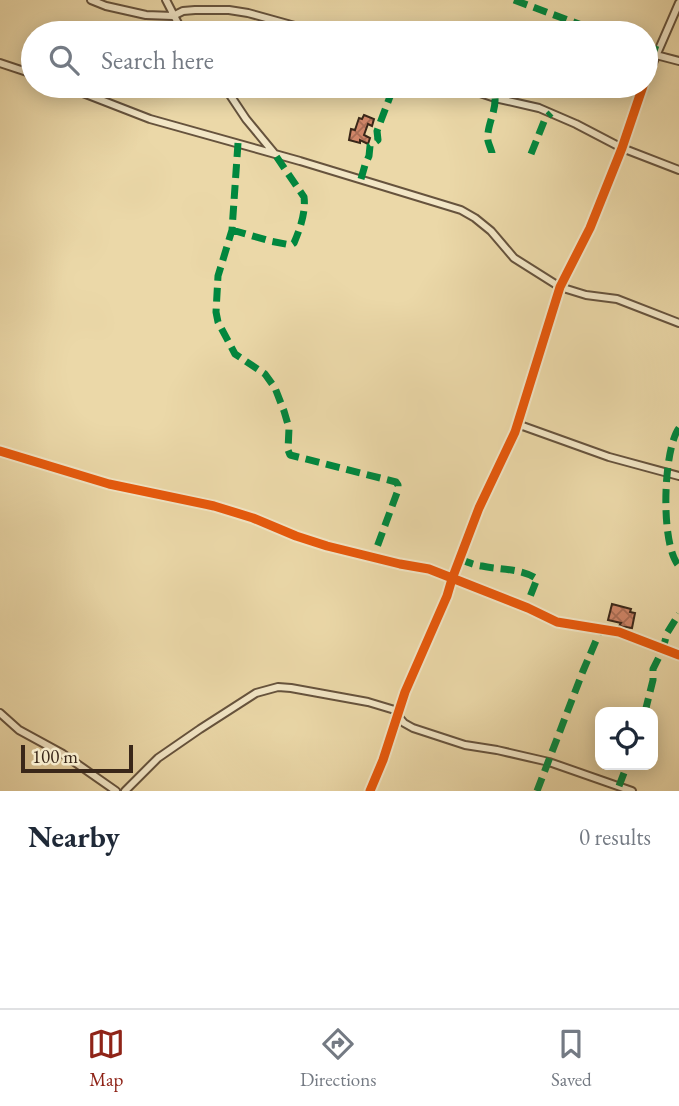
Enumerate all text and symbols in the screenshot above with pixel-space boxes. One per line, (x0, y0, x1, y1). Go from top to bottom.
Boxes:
search box (21, 21, 658, 98)
icon: search (45, 41, 83, 79)
text: Search here (101, 43, 214, 77)
map controls (595, 707, 658, 770)
button: locate (595, 707, 658, 770)
scale bar (21, 742, 133, 774)
text: 100 m (32, 744, 78, 769)
text: Nearby (28, 817, 120, 856)
text: 0 results (579, 822, 651, 852)
tab: Map (87, 1025, 125, 1092)
tab: Directions (300, 1025, 376, 1092)
tab: Saved (551, 1025, 592, 1092)

